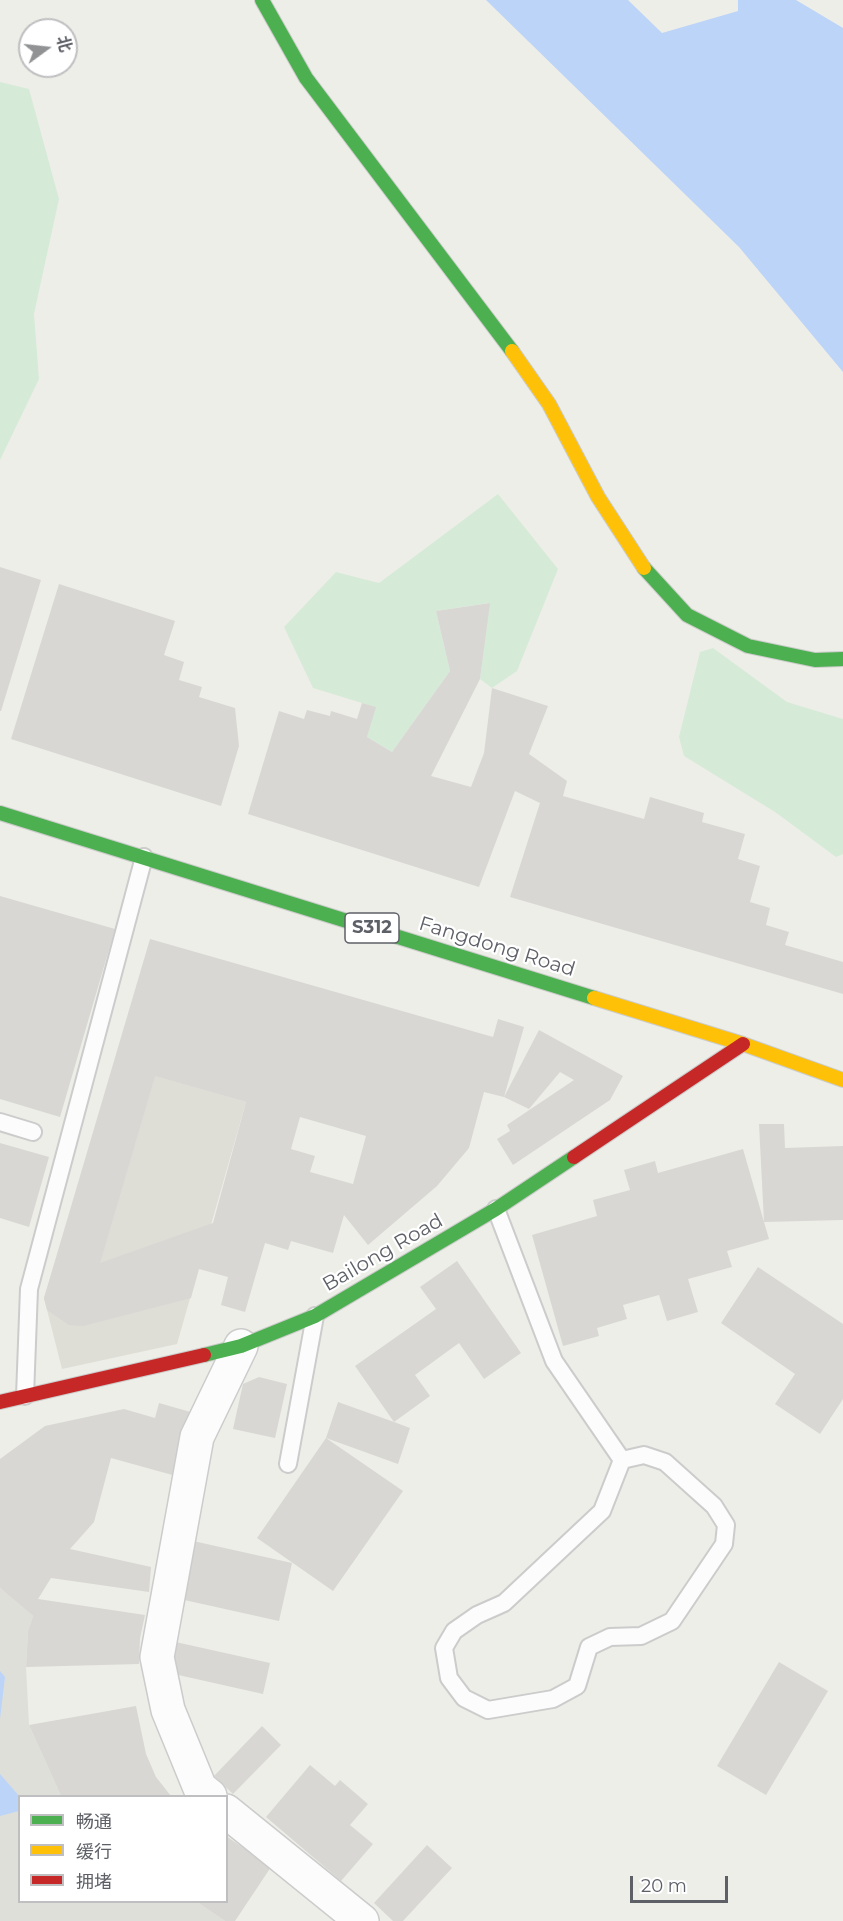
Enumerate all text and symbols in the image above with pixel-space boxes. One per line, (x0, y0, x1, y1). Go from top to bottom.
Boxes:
north arrow (18, 18, 78, 78)
text: 北 (53, 34, 75, 54)
street label: Fangdong Road (416, 912, 578, 982)
road number: S312 (345, 913, 399, 943)
street label: Bailong Road (319, 1209, 447, 1297)
legend (18, 1795, 228, 1903)
text: 畅通 (76, 1811, 112, 1833)
text: 缓行 (76, 1841, 112, 1863)
scale bar (633, 1864, 730, 1902)
text: 拥堵 (76, 1871, 112, 1893)
text: 20 m (641, 1875, 687, 1897)

